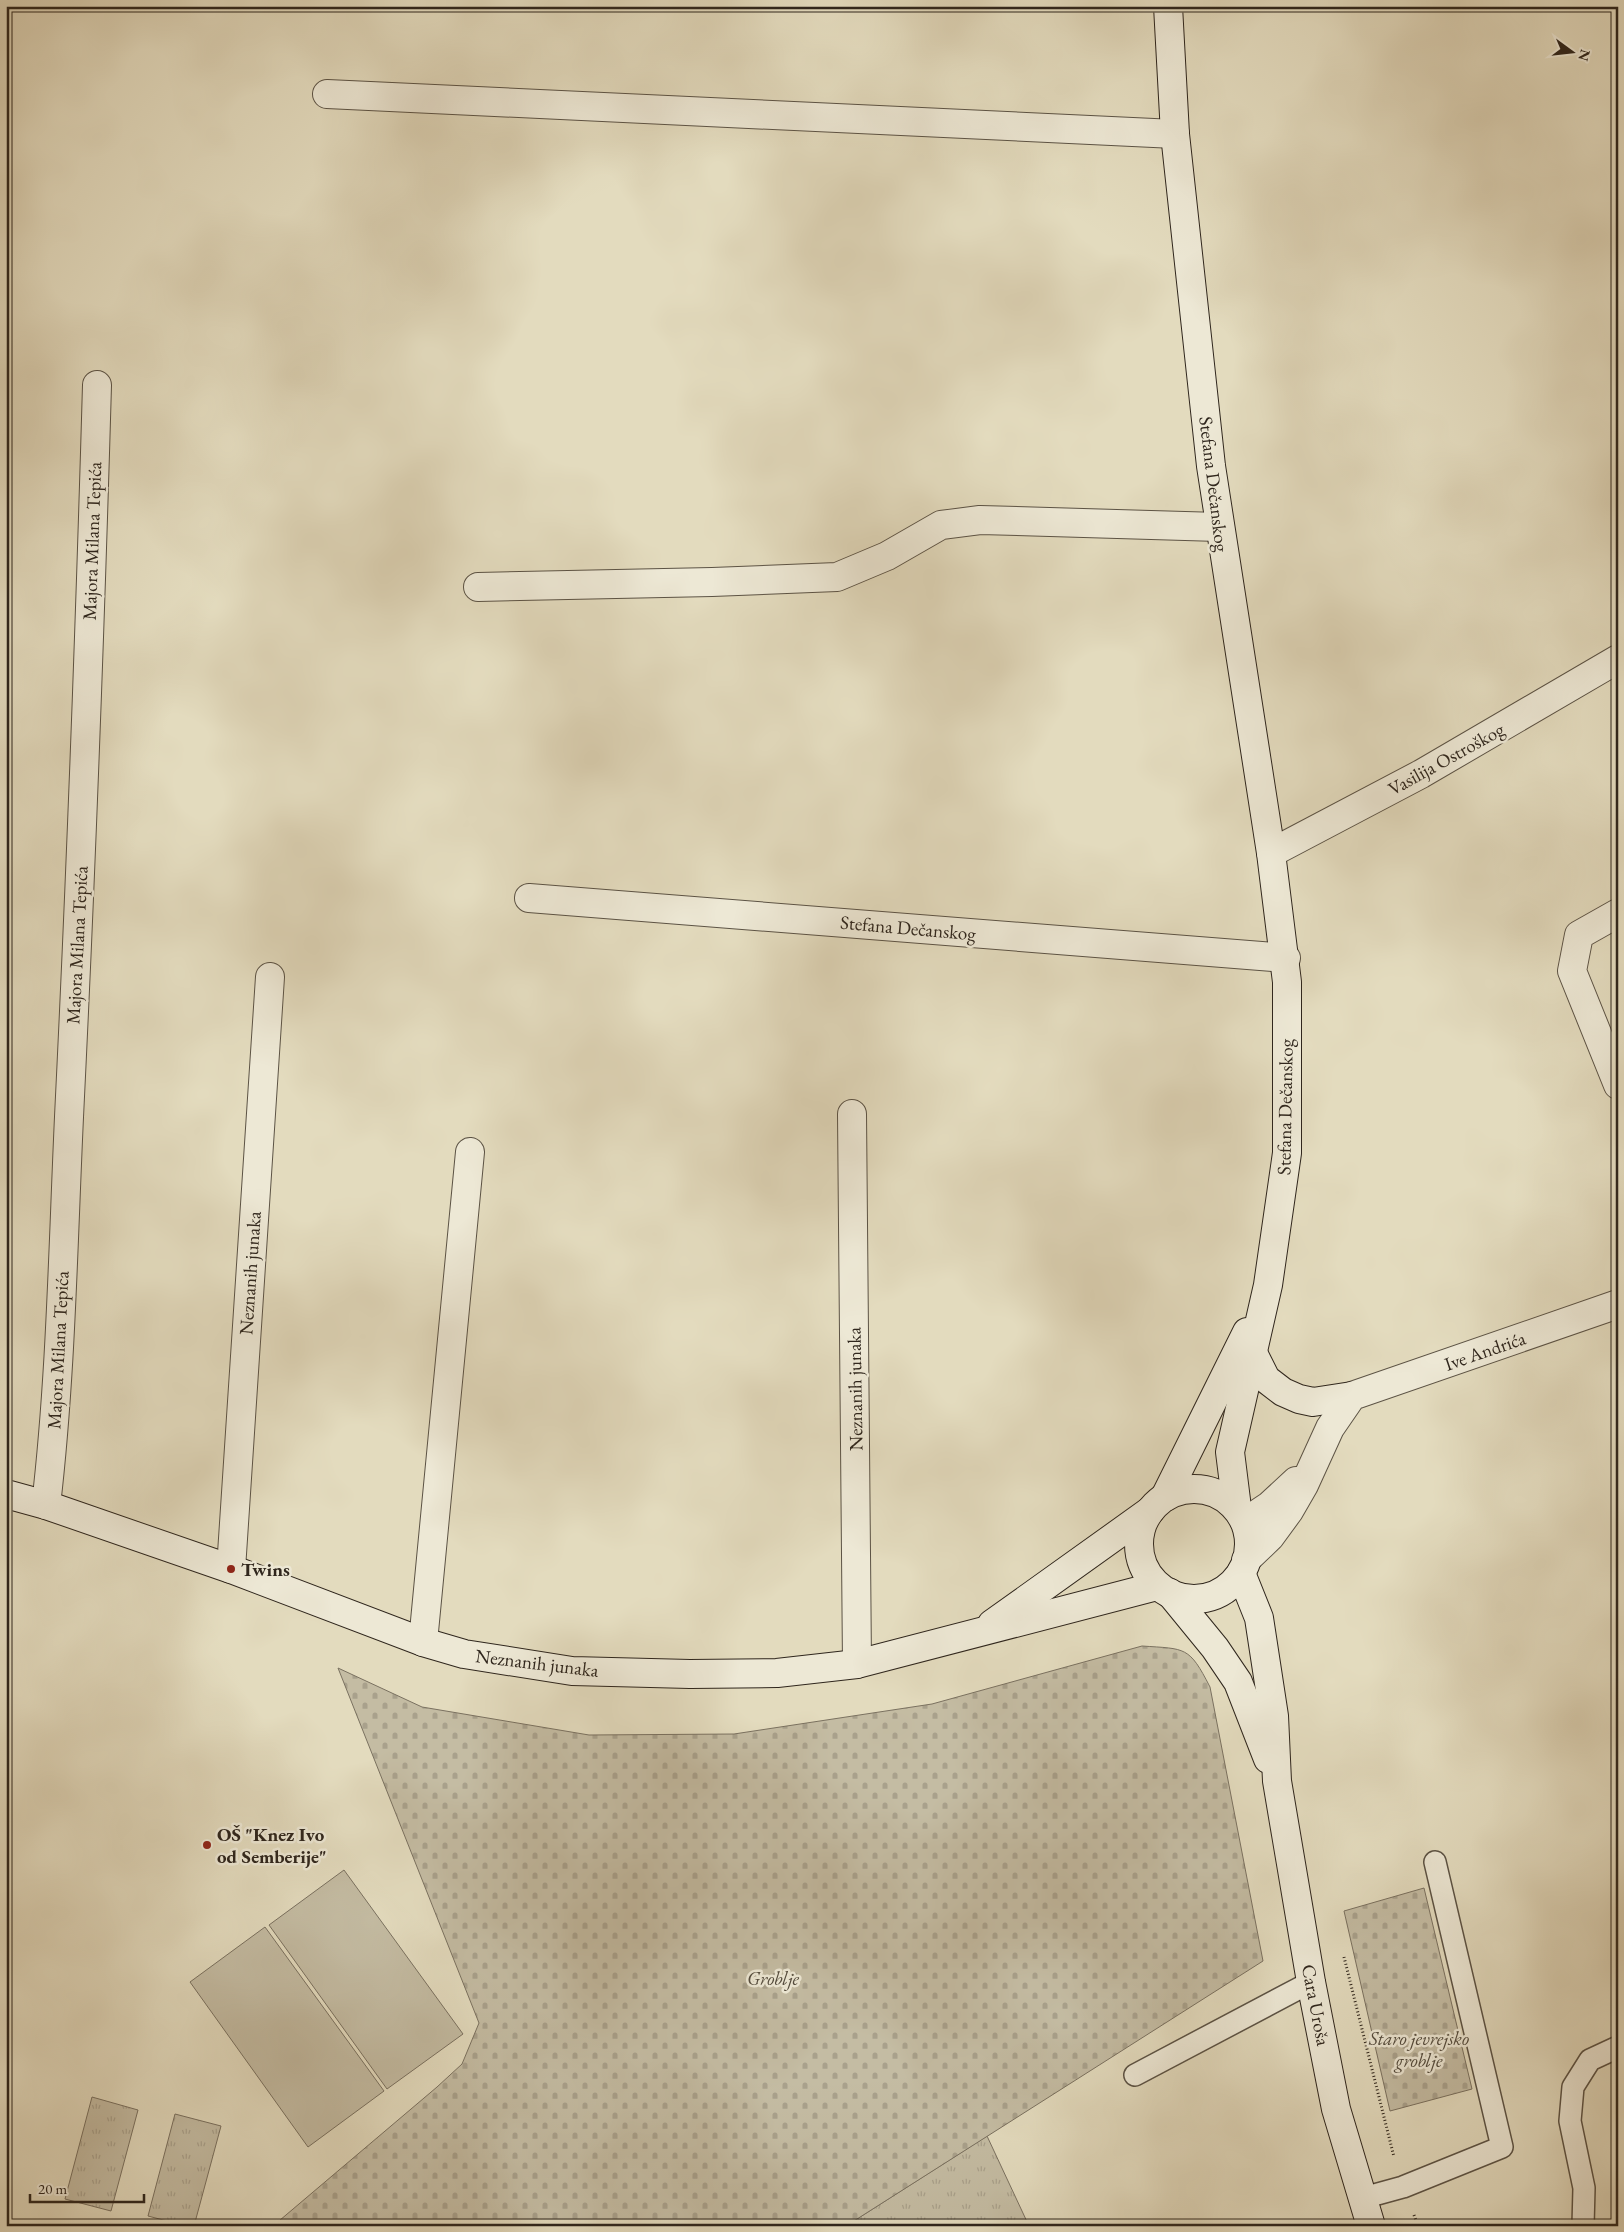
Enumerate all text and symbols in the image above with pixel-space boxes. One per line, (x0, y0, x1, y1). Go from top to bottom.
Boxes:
north arrow (1546, 28, 1596, 78)
text: N (1574, 48, 1595, 64)
street label: Stefana Dečanskog (1193, 415, 1235, 554)
street label: Majora Milana Tepića (77, 461, 107, 621)
street label: Vasilija Ostroškog (1383, 716, 1509, 801)
street label: Majora Milana Tepića (60, 865, 94, 1025)
street label: Stefana Dečanskog (839, 910, 978, 946)
street label: Stefana Dečanskog (1271, 1038, 1299, 1175)
street label: Neznanih junaka (233, 1210, 267, 1336)
street label: Majora Milana Tepića (41, 1270, 75, 1430)
street label: Ive Andrića (1441, 1325, 1529, 1377)
street label: Neznanih junaka (841, 1326, 869, 1451)
place label: Twins (241, 1557, 290, 1582)
marker: Twins (225, 1563, 237, 1575)
street label: Neznanih junaka (474, 1643, 600, 1683)
place label: OŠ "Knez Ivo od Semberije" (217, 1822, 326, 1869)
marker: OŠ "Knez Ivo od Semberije" (201, 1839, 213, 1851)
street label: Cara Uroša (1296, 1962, 1336, 2048)
park label: Groblje (747, 1966, 800, 1991)
park label: Staro jevrejsko groblje (1368, 2026, 1469, 2073)
scale bar (30, 2172, 144, 2204)
text: 20 m (38, 2179, 67, 2198)

